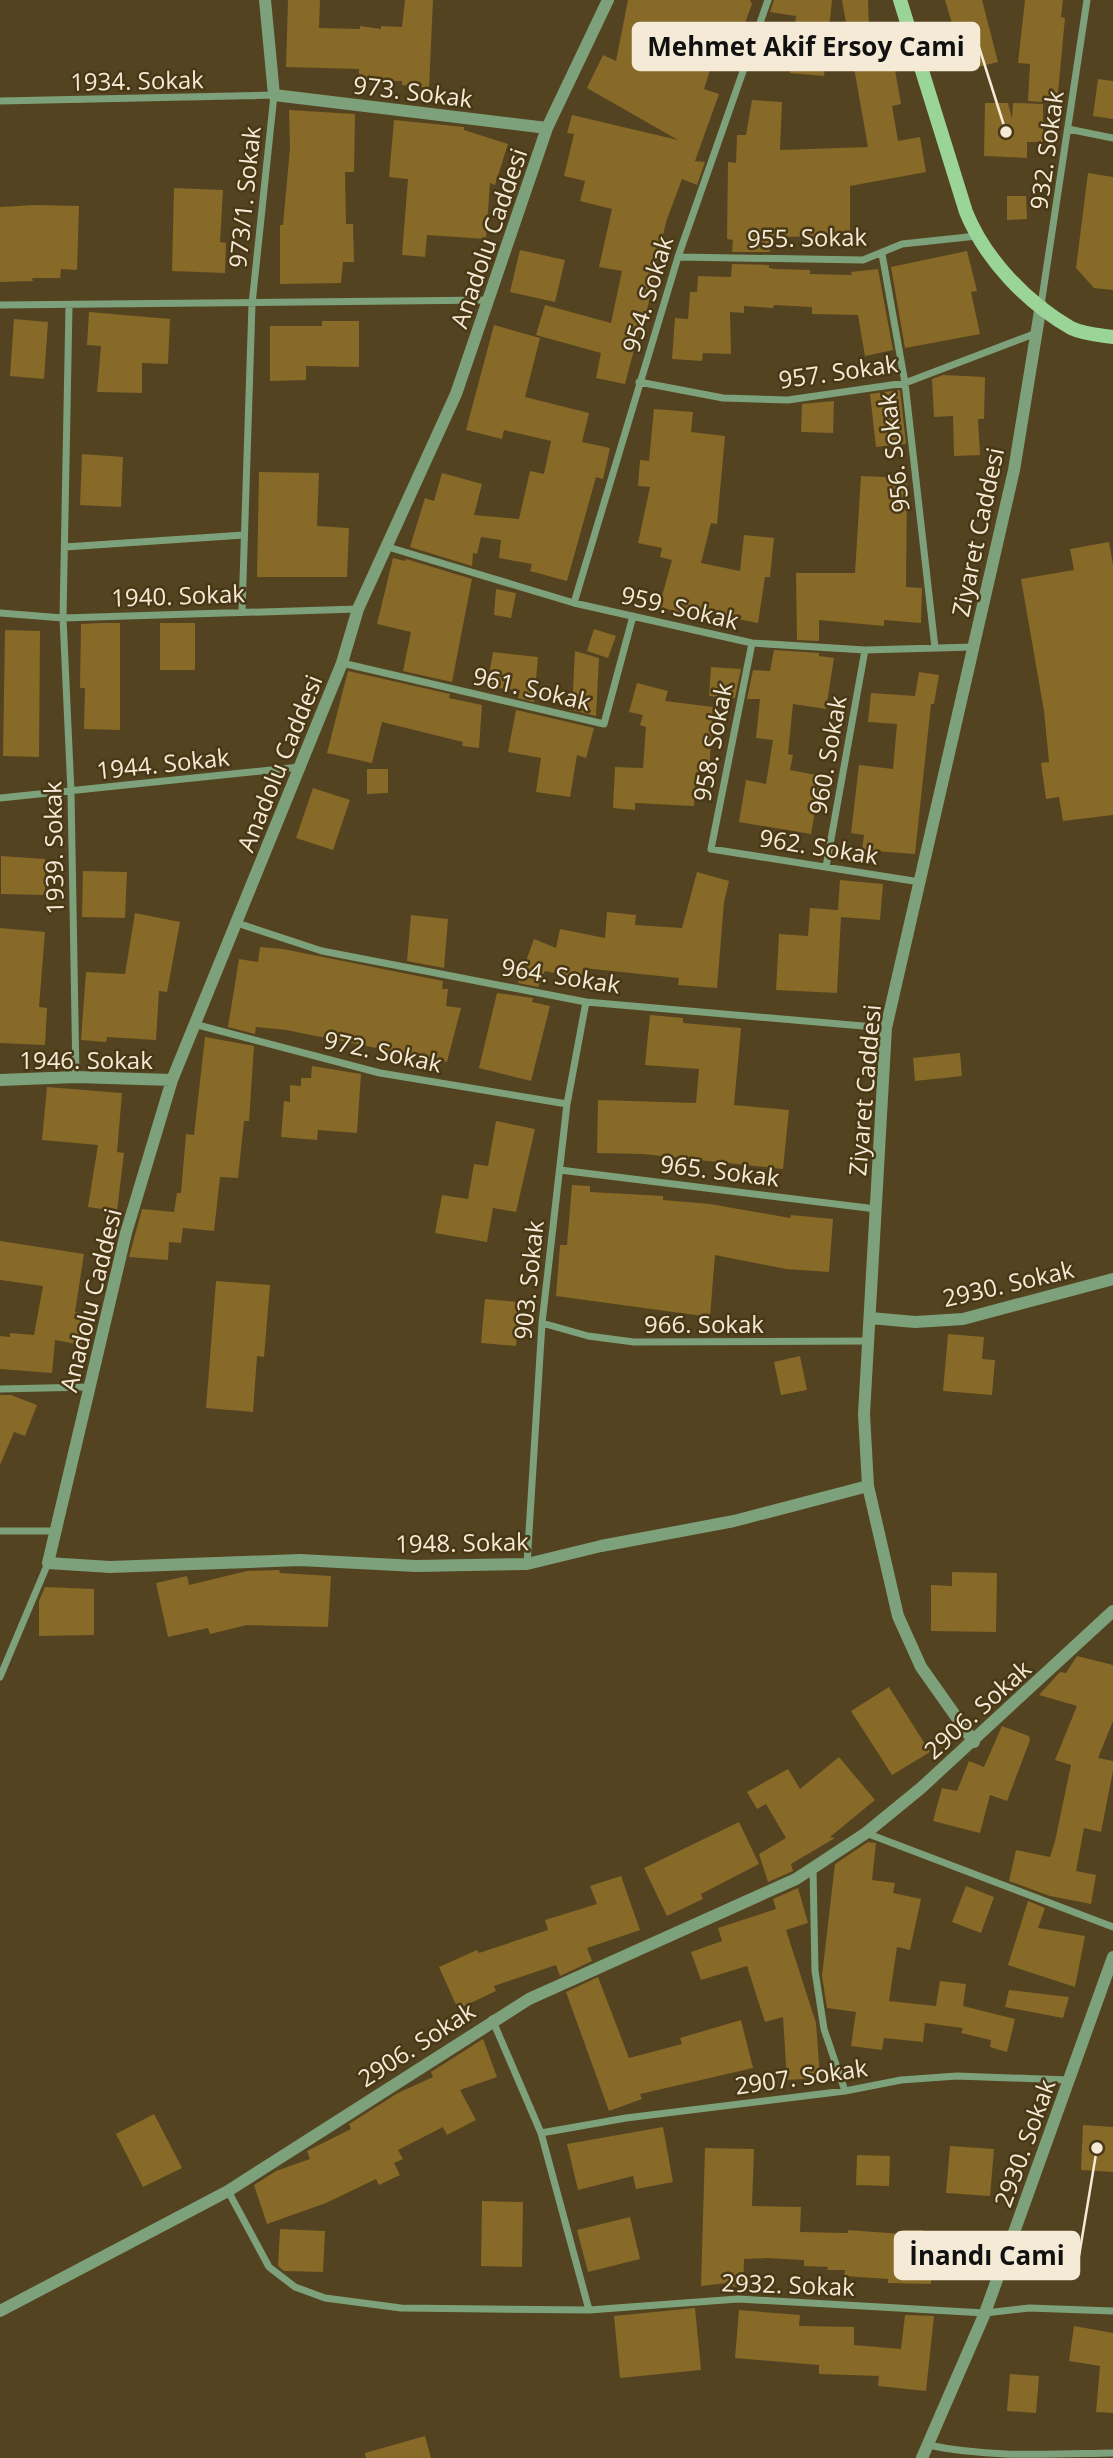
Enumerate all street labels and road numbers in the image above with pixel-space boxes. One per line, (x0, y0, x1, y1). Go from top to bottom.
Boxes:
street label: 1934. Sokak (70, 62, 204, 98)
street label: 973. Sokak (352, 67, 475, 115)
street label: 932. Sokak (1021, 88, 1071, 212)
street label: 973/1. Sokak (220, 124, 268, 270)
street label: Anadolu Caddesi (442, 144, 534, 332)
street label: 955. Sokak (747, 219, 868, 255)
street label: 954. Sokak (614, 231, 680, 356)
street label: 957. Sokak (776, 346, 900, 396)
street label: 956. Sokak (869, 391, 917, 514)
street label: Ziyaret Caddesi (943, 444, 1011, 620)
street label: 1940. Sokak (111, 576, 246, 614)
street label: 959. Sokak (618, 577, 742, 637)
street label: 961. Sokak (470, 658, 594, 718)
street label: Anadolu Caddesi (228, 670, 330, 856)
street label: 958. Sokak (684, 680, 740, 804)
street label: 960. Sokak (800, 693, 854, 817)
street label: 1944. Sokak (95, 740, 232, 786)
street label: 1939. Sokak (35, 781, 71, 915)
street label: 962. Sokak (757, 820, 881, 872)
street label: 964. Sokak (499, 949, 623, 1001)
street label: Ziyaret Caddesi (840, 1003, 888, 1177)
street label: 972. Sokak (321, 1022, 445, 1080)
street label: 1946. Sokak (19, 1043, 153, 1076)
street label: 965. Sokak (659, 1146, 782, 1194)
street label: Anadolu Caddesi (51, 1205, 129, 1395)
street label: 903. Sokak (505, 1218, 551, 1341)
street label: 2930. Sokak (939, 1252, 1077, 1314)
street label: 966. Sokak (644, 1307, 764, 1340)
street label: 1948. Sokak (395, 1524, 529, 1560)
street label: 2906. Sokak (916, 1652, 1038, 1766)
street label: 2906. Sokak (351, 1994, 481, 2094)
street label: 2907. Sokak (733, 2050, 870, 2102)
street label: 2930. Sokak (986, 2074, 1062, 2211)
street label: 2932. Sokak (721, 2265, 856, 2303)

